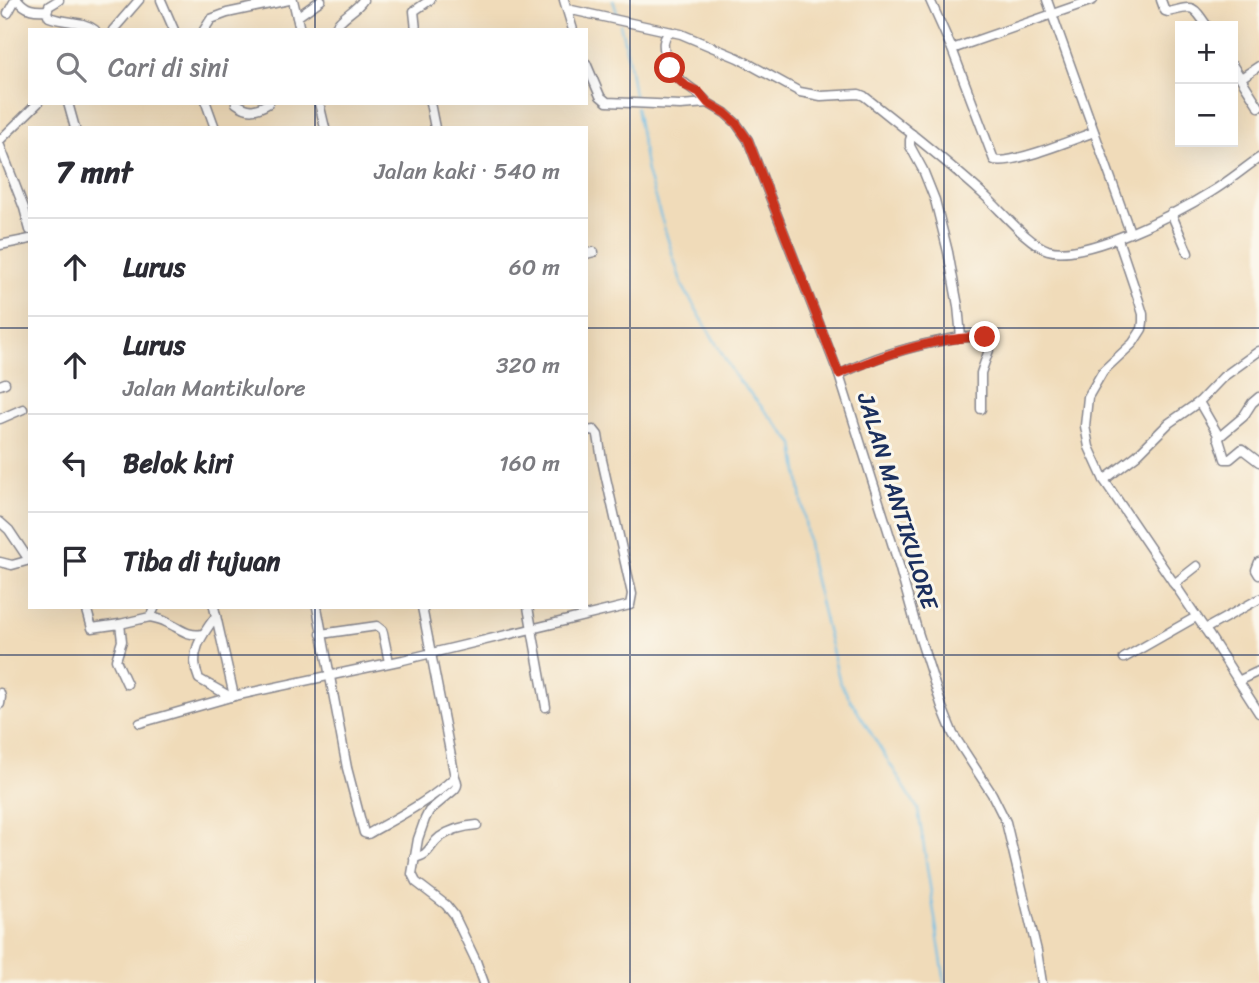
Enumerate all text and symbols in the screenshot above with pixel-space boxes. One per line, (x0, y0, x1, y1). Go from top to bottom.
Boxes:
map controls (1175, 21, 1238, 147)
button: + (1175, 21, 1238, 84)
search box (28, 28, 588, 105)
text: Cari di sini (108, 44, 229, 90)
icon: search (52, 48, 90, 86)
route start (654, 52, 685, 83)
button: − (1175, 84, 1238, 147)
text: 7 mnt (56, 145, 132, 199)
text: Jalan kaki · 540 m (374, 151, 560, 192)
text: Lurus (123, 244, 186, 290)
text: 60 m (509, 247, 560, 288)
icon: ahead (56, 248, 94, 286)
route end (969, 321, 1000, 352)
text: Lurus (123, 322, 186, 368)
text: 320 m (496, 345, 560, 386)
icon: ahead (56, 346, 94, 384)
text: Jalan Mantikulore (123, 368, 306, 409)
street label: JALAN MANTIKULORE (845, 387, 950, 616)
text: Belok kiri (123, 440, 233, 486)
text: 160 m (499, 443, 560, 484)
icon: left (56, 444, 94, 482)
text: Tiba di tujuan (123, 538, 280, 584)
icon: arrive (56, 542, 94, 580)

